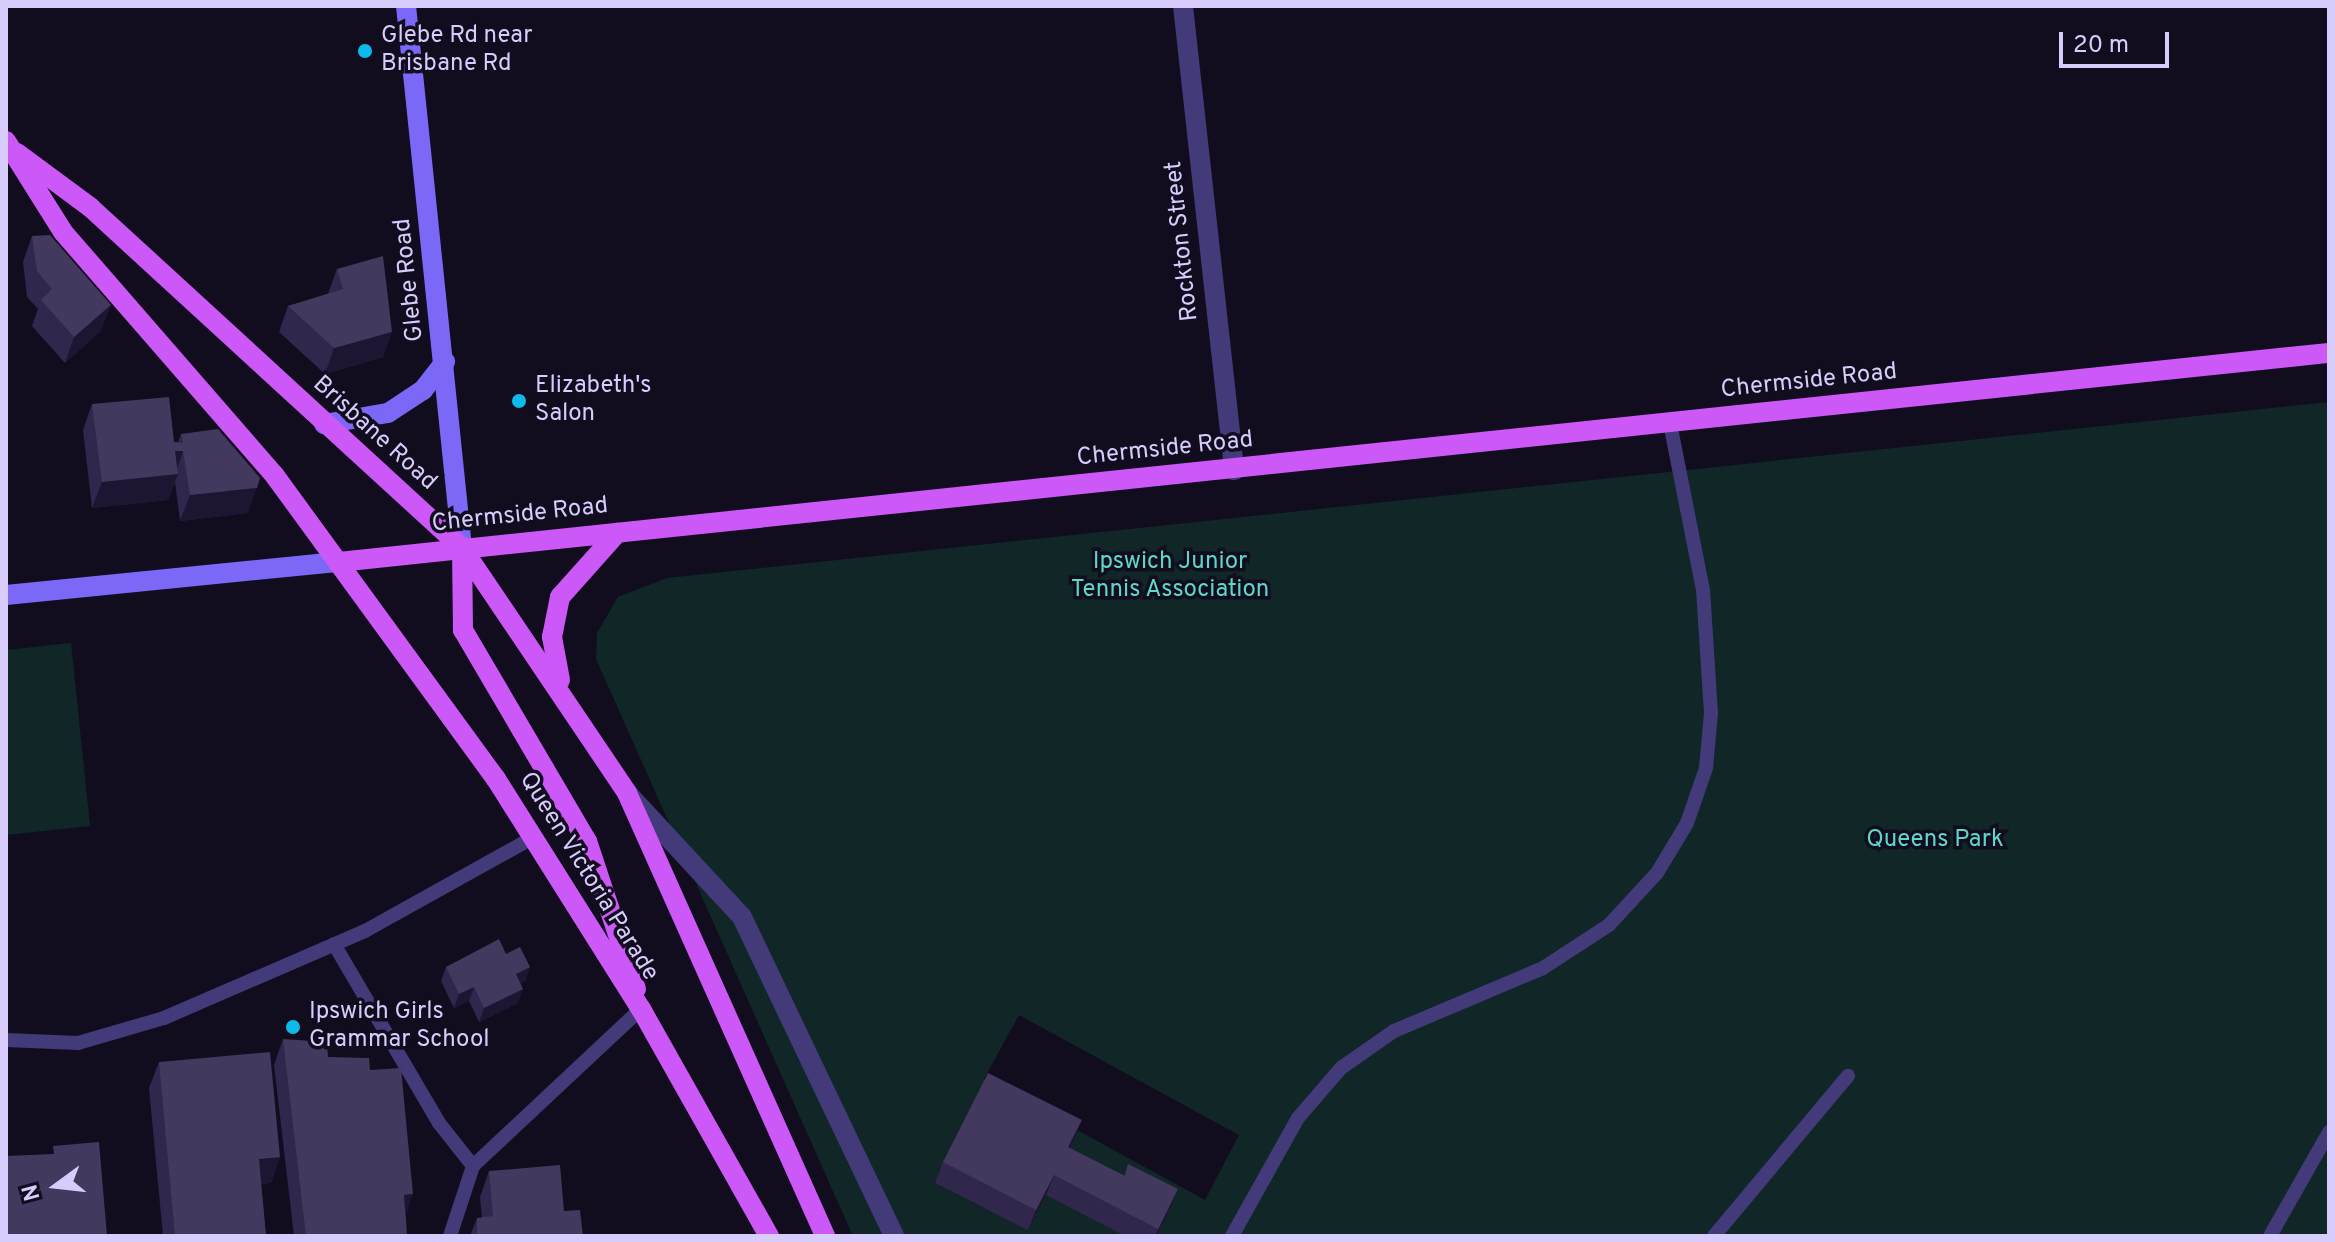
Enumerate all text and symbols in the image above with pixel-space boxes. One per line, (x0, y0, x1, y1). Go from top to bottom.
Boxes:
scale bar (2063, 16, 2173, 66)
place label: Glebe Rd near Brisbane Rd (381, 23, 533, 79)
text: 20 m (2073, 31, 2129, 61)
marker: Glebe Rd near Brisbane Rd (356, 42, 374, 60)
street label: Rockton Street (1160, 159, 1206, 323)
street label: Glebe Road (389, 217, 431, 343)
street label: Chermside Road (1719, 358, 1899, 406)
street label: Brisbane Road (306, 371, 442, 497)
place label: Elizabeth's Salon (535, 373, 652, 429)
marker: Elizabeth's Salon (510, 392, 528, 410)
street label: Chermside Road (1075, 426, 1255, 474)
street label: Chermside Road (430, 492, 610, 540)
park label: Ipswich Junior Tennis Association (1070, 549, 1270, 605)
street label: Queen Victoria Parade (512, 767, 664, 987)
park label: Queens Park (1866, 827, 2004, 855)
place label: Ipswich Girls Grammar School (309, 999, 490, 1055)
marker: Ipswich Girls Grammar School (284, 1018, 302, 1036)
north arrow (16, 1146, 96, 1226)
text: N (17, 1181, 47, 1203)

